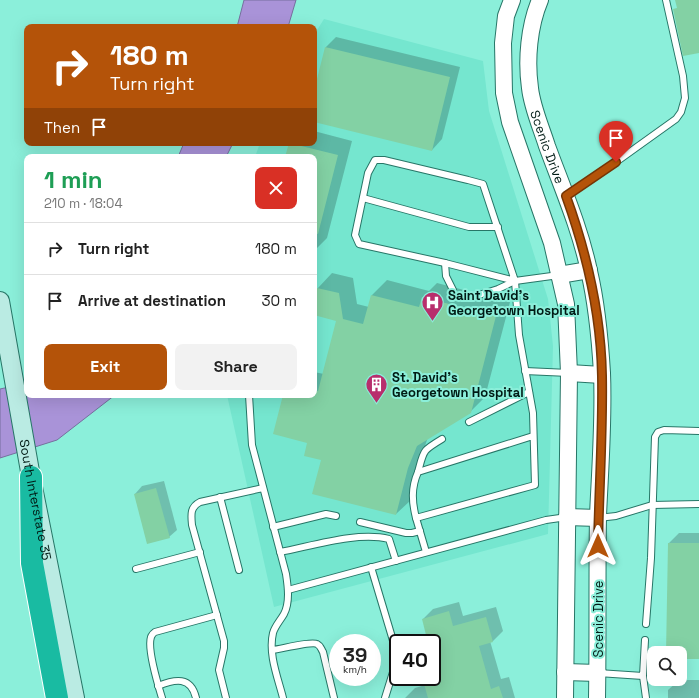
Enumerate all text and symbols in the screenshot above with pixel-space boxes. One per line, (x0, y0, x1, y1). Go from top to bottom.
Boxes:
text: 180 m (110, 37, 189, 73)
icon: right (44, 40, 96, 92)
text: Turn right (110, 72, 194, 95)
street label: Scenic Drive (527, 108, 569, 186)
icon: arrive (88, 116, 110, 138)
text: Then (44, 118, 80, 137)
pin (599, 121, 633, 162)
icon: arrive (605, 127, 627, 149)
text: 1 min (44, 164, 103, 195)
button: close (255, 167, 297, 209)
text: 210 m · 18:04 (44, 195, 123, 212)
icon: right (44, 238, 66, 260)
text: Turn right (78, 239, 149, 258)
text: 180 m (255, 239, 297, 258)
place label: Saint David's Georgetown Hospital (448, 287, 580, 319)
hospital icon: Saint David's Georgetown Hospital (419, 289, 445, 322)
icon: arrive (44, 290, 66, 312)
text: Arrive at destination (78, 291, 226, 310)
text: 30 m (262, 291, 297, 310)
button: Exit (44, 344, 167, 390)
button: Share (175, 344, 297, 390)
place label: St. David's Georgetown Hospital (392, 369, 524, 401)
building icon: St. David's Georgetown Hospital (364, 371, 390, 404)
street label: South Interstate 35 (16, 438, 56, 562)
position arrow (577, 525, 619, 567)
street label: Scenic Drive (590, 581, 607, 657)
speed limit sign: 40 (389, 634, 441, 686)
text: 39 (343, 642, 367, 668)
map controls (647, 646, 687, 686)
button: search (647, 646, 687, 686)
text: km/h (343, 663, 367, 676)

